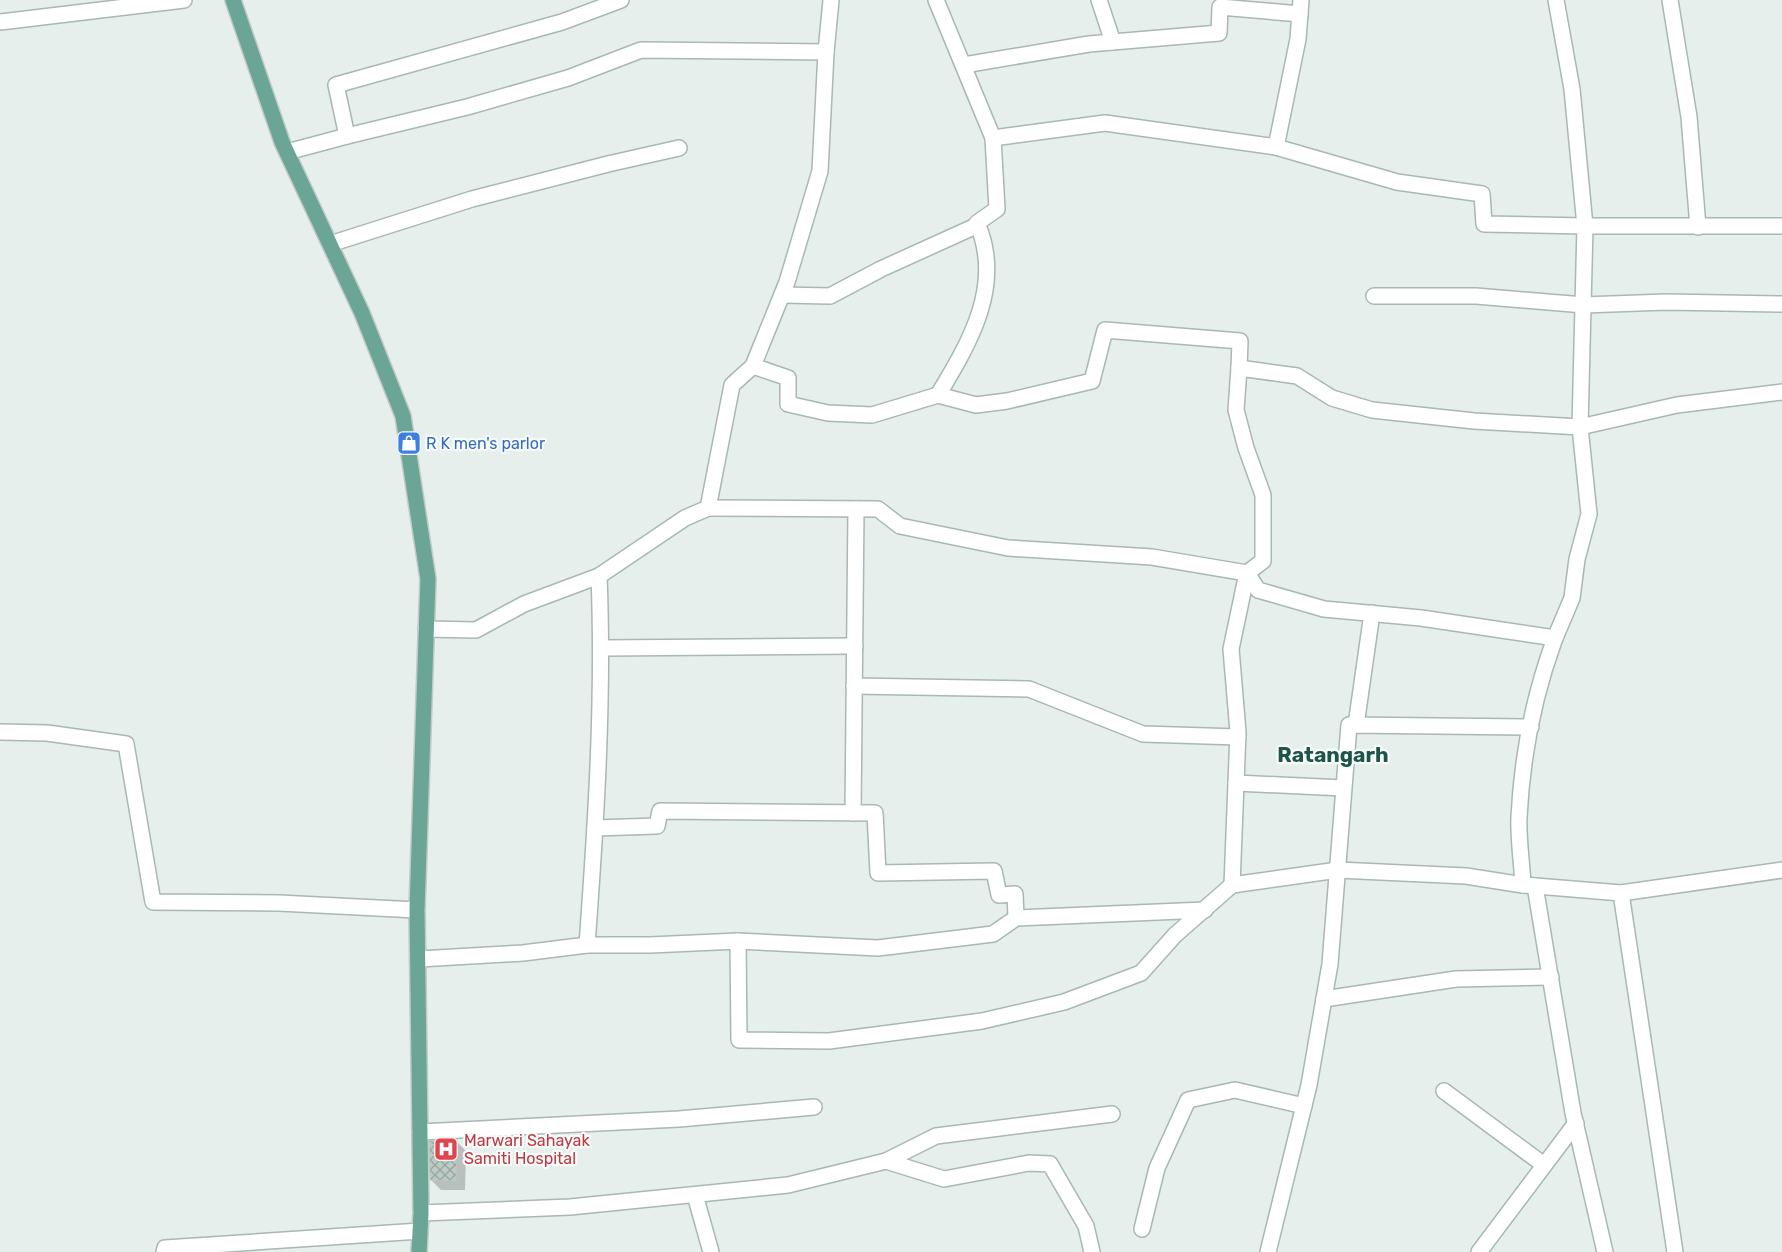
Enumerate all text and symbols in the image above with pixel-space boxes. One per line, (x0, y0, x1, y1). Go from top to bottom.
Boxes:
shop icon: R K men's parlor (396, 430, 422, 456)
place label: R K men's parlor (426, 434, 545, 453)
district label: Ratangarh (1277, 742, 1389, 767)
place label: Marwari Sahayak Samiti Hospital (464, 1131, 590, 1168)
hospital icon: Marwari Sahayak Samiti Hospital (433, 1136, 459, 1162)

